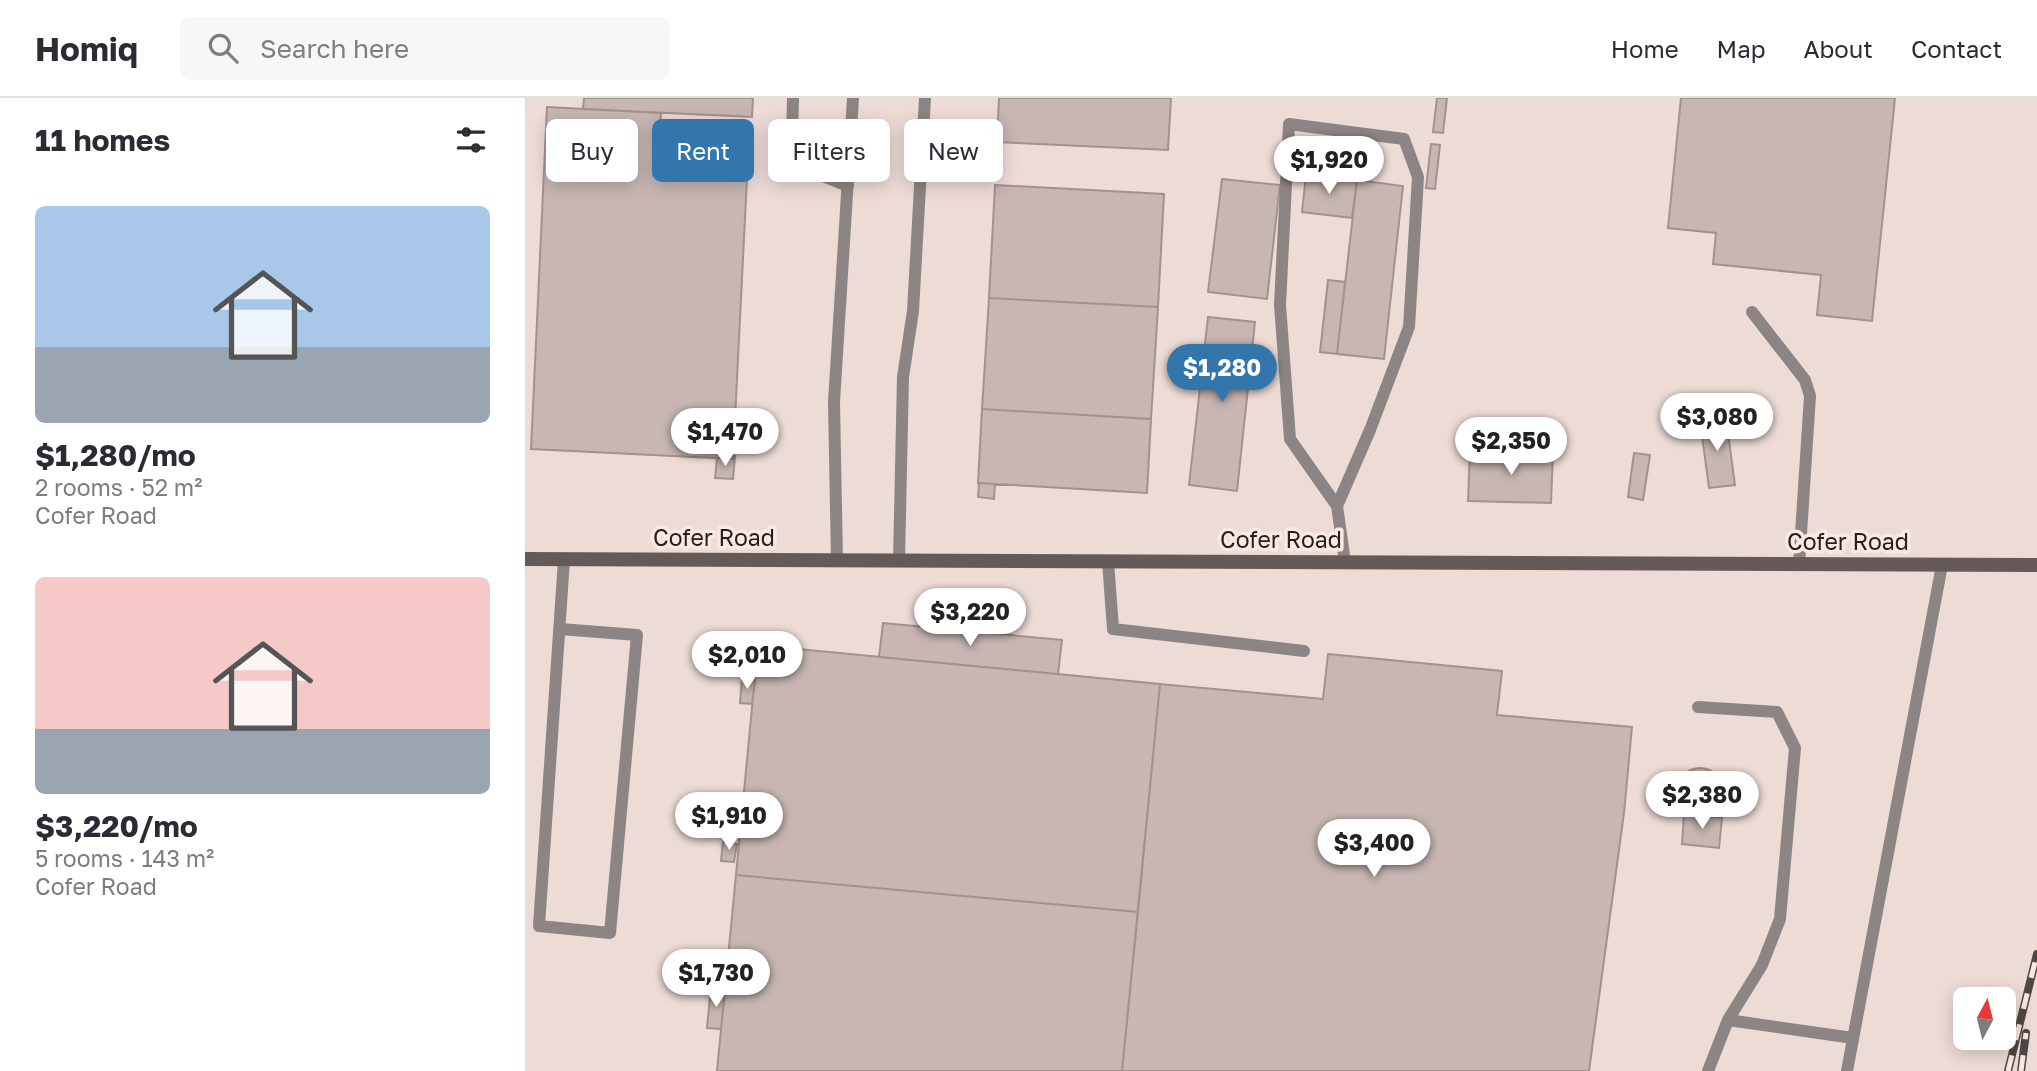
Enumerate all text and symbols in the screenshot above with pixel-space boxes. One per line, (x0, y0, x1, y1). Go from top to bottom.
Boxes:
search box (180, 17, 670, 80)
text: Homiq (35, 29, 138, 68)
icon: search (204, 29, 242, 67)
text: Search here (260, 33, 409, 64)
text: Home (1611, 34, 1679, 63)
text: Map (1717, 34, 1766, 63)
text: About (1804, 34, 1873, 63)
text: Contact (1911, 34, 2002, 63)
chip: Buy (546, 119, 638, 182)
chip: Rent (652, 119, 754, 182)
chip: Filters (768, 119, 890, 182)
chip: New (904, 119, 1003, 182)
icon: filters (452, 121, 490, 159)
text: 11 homes (35, 122, 170, 158)
pin: $1,920 (1272, 136, 1386, 196)
text: $1,920 (1290, 145, 1368, 173)
icon: home (200, 252, 326, 378)
pin: $1,280 (1165, 344, 1279, 404)
text: $1,280 (1183, 353, 1261, 381)
pin: $3,080 (1660, 394, 1774, 453)
text: $3,080 (1676, 402, 1758, 430)
pin: $1,470 (668, 408, 782, 468)
text: $1,470 (687, 417, 763, 445)
pin: $2,350 (1454, 418, 1568, 477)
text: $2,350 (1471, 426, 1551, 454)
text: $1,280/mo (35, 437, 196, 473)
text: 2 rooms · 52 m² (35, 473, 202, 501)
text: Cofer Road (35, 501, 157, 529)
street label: Cofer Road (653, 523, 775, 551)
street label: Cofer Road (1220, 525, 1342, 553)
street label: Cofer Road (1787, 527, 1909, 555)
pin: $3,220 (913, 588, 1027, 648)
text: $3,220 (930, 597, 1010, 625)
icon: home (200, 623, 326, 749)
pin: $2,010 (690, 632, 804, 691)
text: $2,010 (708, 640, 786, 668)
pin: $2,380 (1645, 772, 1759, 831)
text: $2,380 (1662, 780, 1742, 808)
pin: $1,910 (672, 792, 786, 852)
text: $1,910 (691, 801, 767, 829)
text: $3,220/mo (35, 808, 198, 844)
pin: $3,400 (1317, 820, 1431, 879)
text: $3,400 (1333, 828, 1415, 856)
text: 5 rooms · 143 m² (35, 844, 214, 872)
text: Cofer Road (35, 872, 157, 900)
pin: $1,730 (659, 950, 773, 1009)
text: $1,730 (678, 958, 754, 986)
north arrow (1953, 987, 2016, 1050)
map controls (1953, 987, 2016, 1050)

